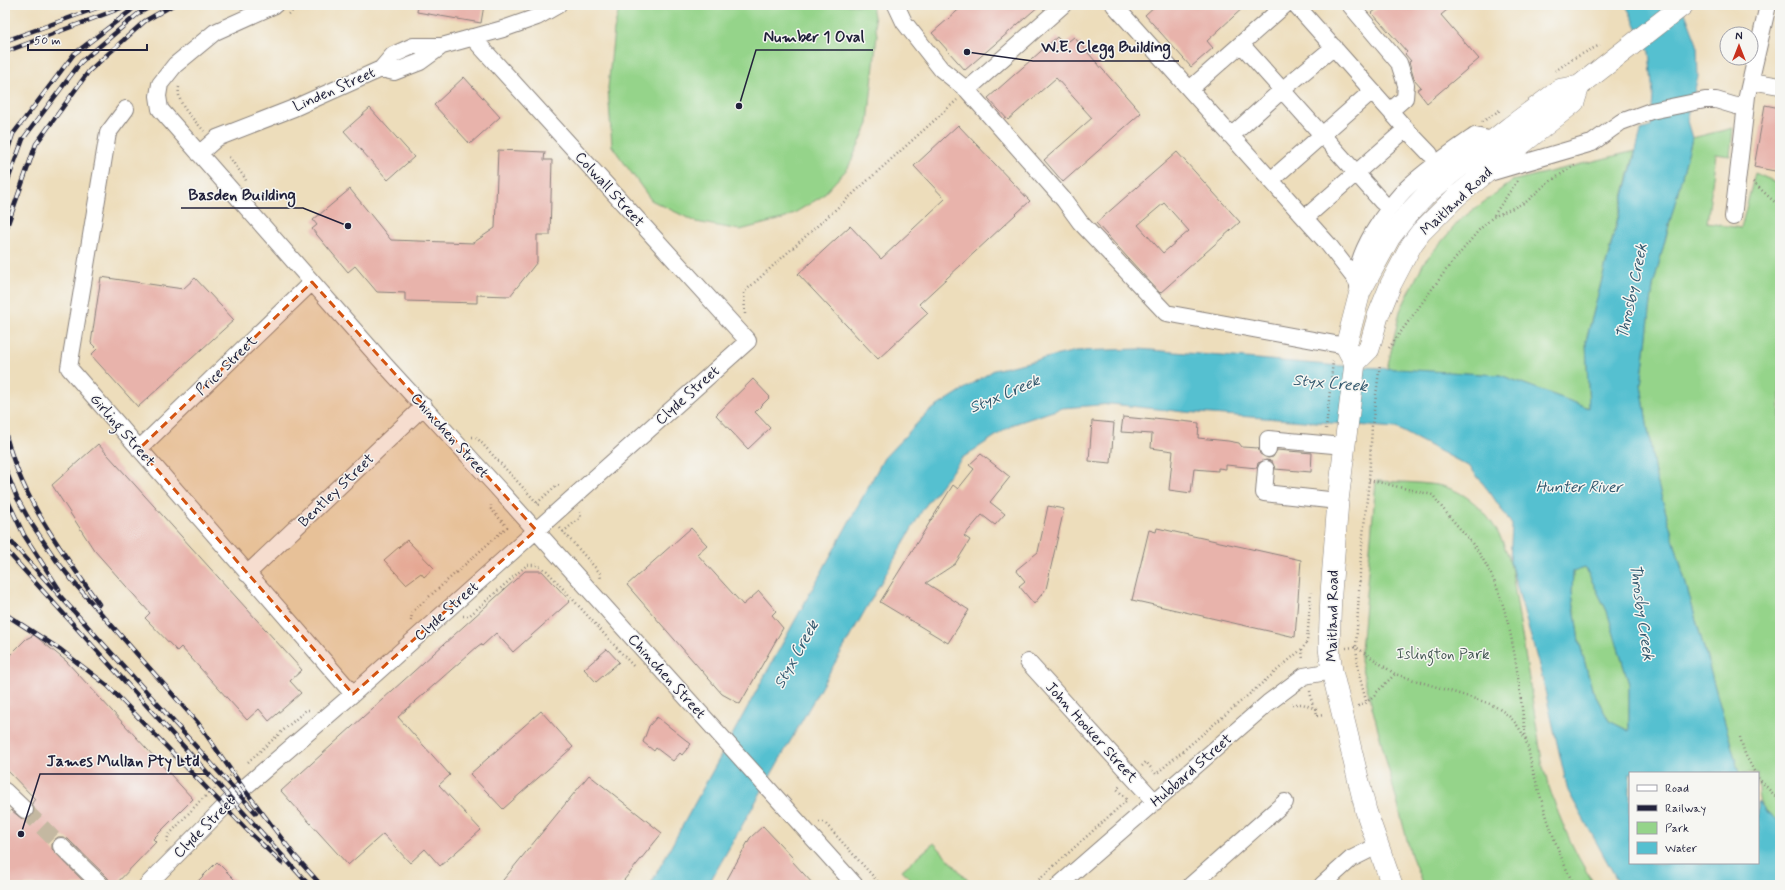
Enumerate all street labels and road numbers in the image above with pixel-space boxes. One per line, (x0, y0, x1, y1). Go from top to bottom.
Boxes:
street label: Linden Street (290, 63, 379, 117)
street label: Colwall Street (570, 148, 648, 232)
street label: Maitland Road (1416, 163, 1497, 240)
street label: Price Street (192, 331, 262, 400)
street label: Clyde Street (651, 361, 724, 430)
street label: Chinchen Street (406, 389, 493, 483)
street label: Girling Street (84, 390, 160, 472)
street label: Bentley Street (294, 449, 379, 532)
street label: Maitland Road (1322, 570, 1344, 662)
street label: Clyde Street (410, 577, 483, 646)
street label: Chinchen Street (623, 630, 710, 724)
street label: John Hooker Street (1041, 678, 1142, 787)
street label: Hubbard Street (1146, 730, 1237, 812)
street label: Clyde Street (169, 792, 240, 863)

